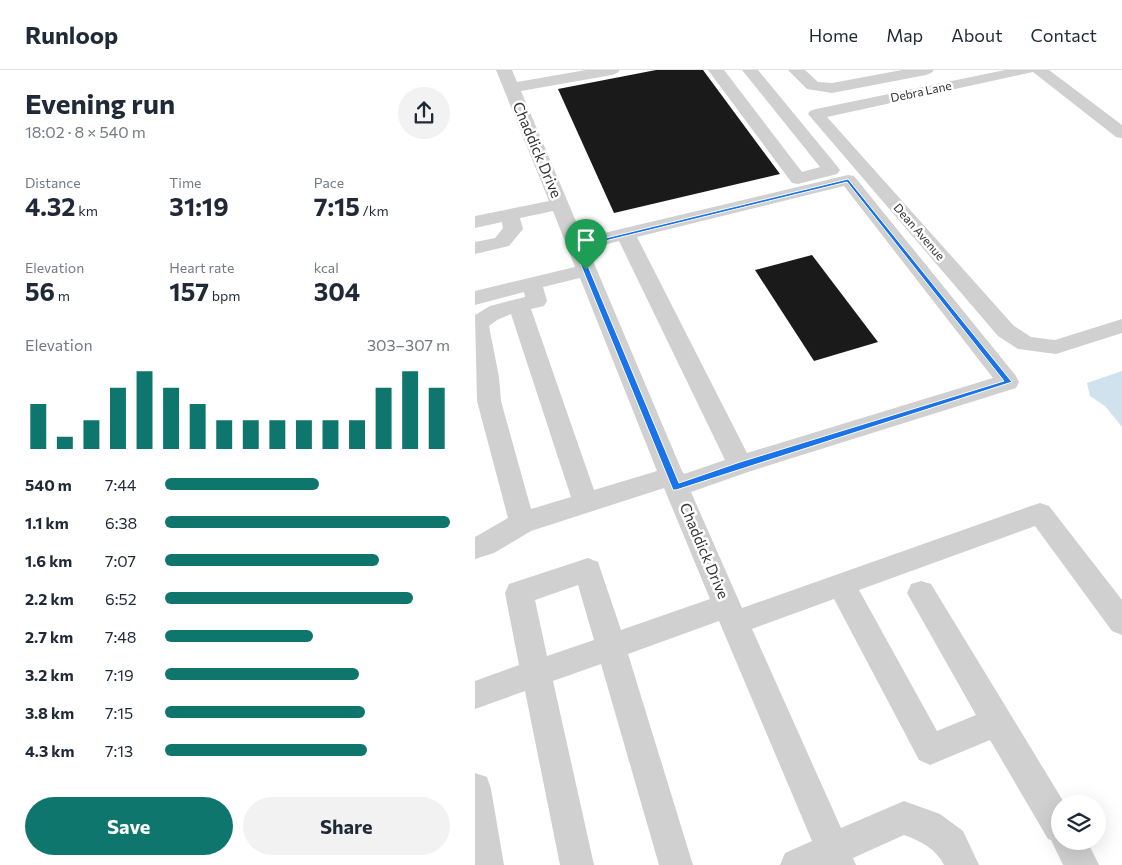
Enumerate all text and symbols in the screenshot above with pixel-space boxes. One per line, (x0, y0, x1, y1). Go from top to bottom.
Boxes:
text: Runloop (25, 20, 118, 49)
text: Home (809, 24, 858, 46)
text: Map (886, 24, 923, 46)
text: About (951, 24, 1003, 46)
text: Contact (1031, 24, 1097, 46)
street label: Debra Lane (889, 78, 953, 104)
text: Evening run (25, 86, 175, 120)
button: share (398, 87, 450, 139)
street label: Chaddick Drive (510, 99, 566, 200)
text: 18:02 · 8 × 540 m (25, 122, 146, 141)
text: Distance (25, 174, 81, 191)
text: Time (169, 174, 202, 191)
text: Pace (314, 174, 344, 191)
text: 4.32 (25, 191, 76, 221)
text: 31:19 (169, 191, 229, 221)
text: 7:15 (314, 191, 360, 221)
street label: Dean Avenue (891, 200, 948, 263)
text: km (76, 202, 98, 219)
text: /km (360, 202, 389, 219)
pin (565, 219, 607, 270)
icon: arrive (572, 226, 600, 254)
text: Elevation (25, 259, 84, 276)
text: Heart rate (169, 259, 234, 276)
text: kcal (314, 259, 339, 276)
text: 56 (25, 276, 55, 306)
text: 157 (169, 276, 209, 306)
text: 304 (314, 276, 360, 306)
text: m (55, 287, 70, 304)
text: bpm (209, 287, 240, 304)
text: Elevation (25, 335, 93, 354)
text: 303–307 m (367, 335, 450, 354)
text: 540 m (25, 475, 72, 494)
text: 7:44 (105, 475, 136, 494)
street label: Chaddick Drive (677, 500, 733, 601)
text: 1.1 km (25, 513, 69, 532)
text: 6:38 (105, 513, 137, 532)
text: 1.6 km (25, 551, 72, 570)
text: 7:07 (105, 551, 136, 570)
text: 2.2 km (25, 589, 74, 608)
text: 6:52 (105, 589, 137, 608)
text: 2.7 km (25, 627, 73, 646)
text: 7:48 (105, 627, 137, 646)
text: 3.2 km (25, 665, 74, 684)
text: 7:19 (105, 665, 134, 684)
text: 3.8 km (25, 703, 74, 722)
text: 7:15 (105, 703, 133, 722)
text: 4.3 km (25, 741, 75, 760)
text: 7:13 (105, 741, 133, 760)
map controls (1051, 795, 1106, 850)
button: layers (1051, 795, 1106, 850)
button: Save (25, 797, 233, 855)
button: Share (243, 797, 450, 855)

